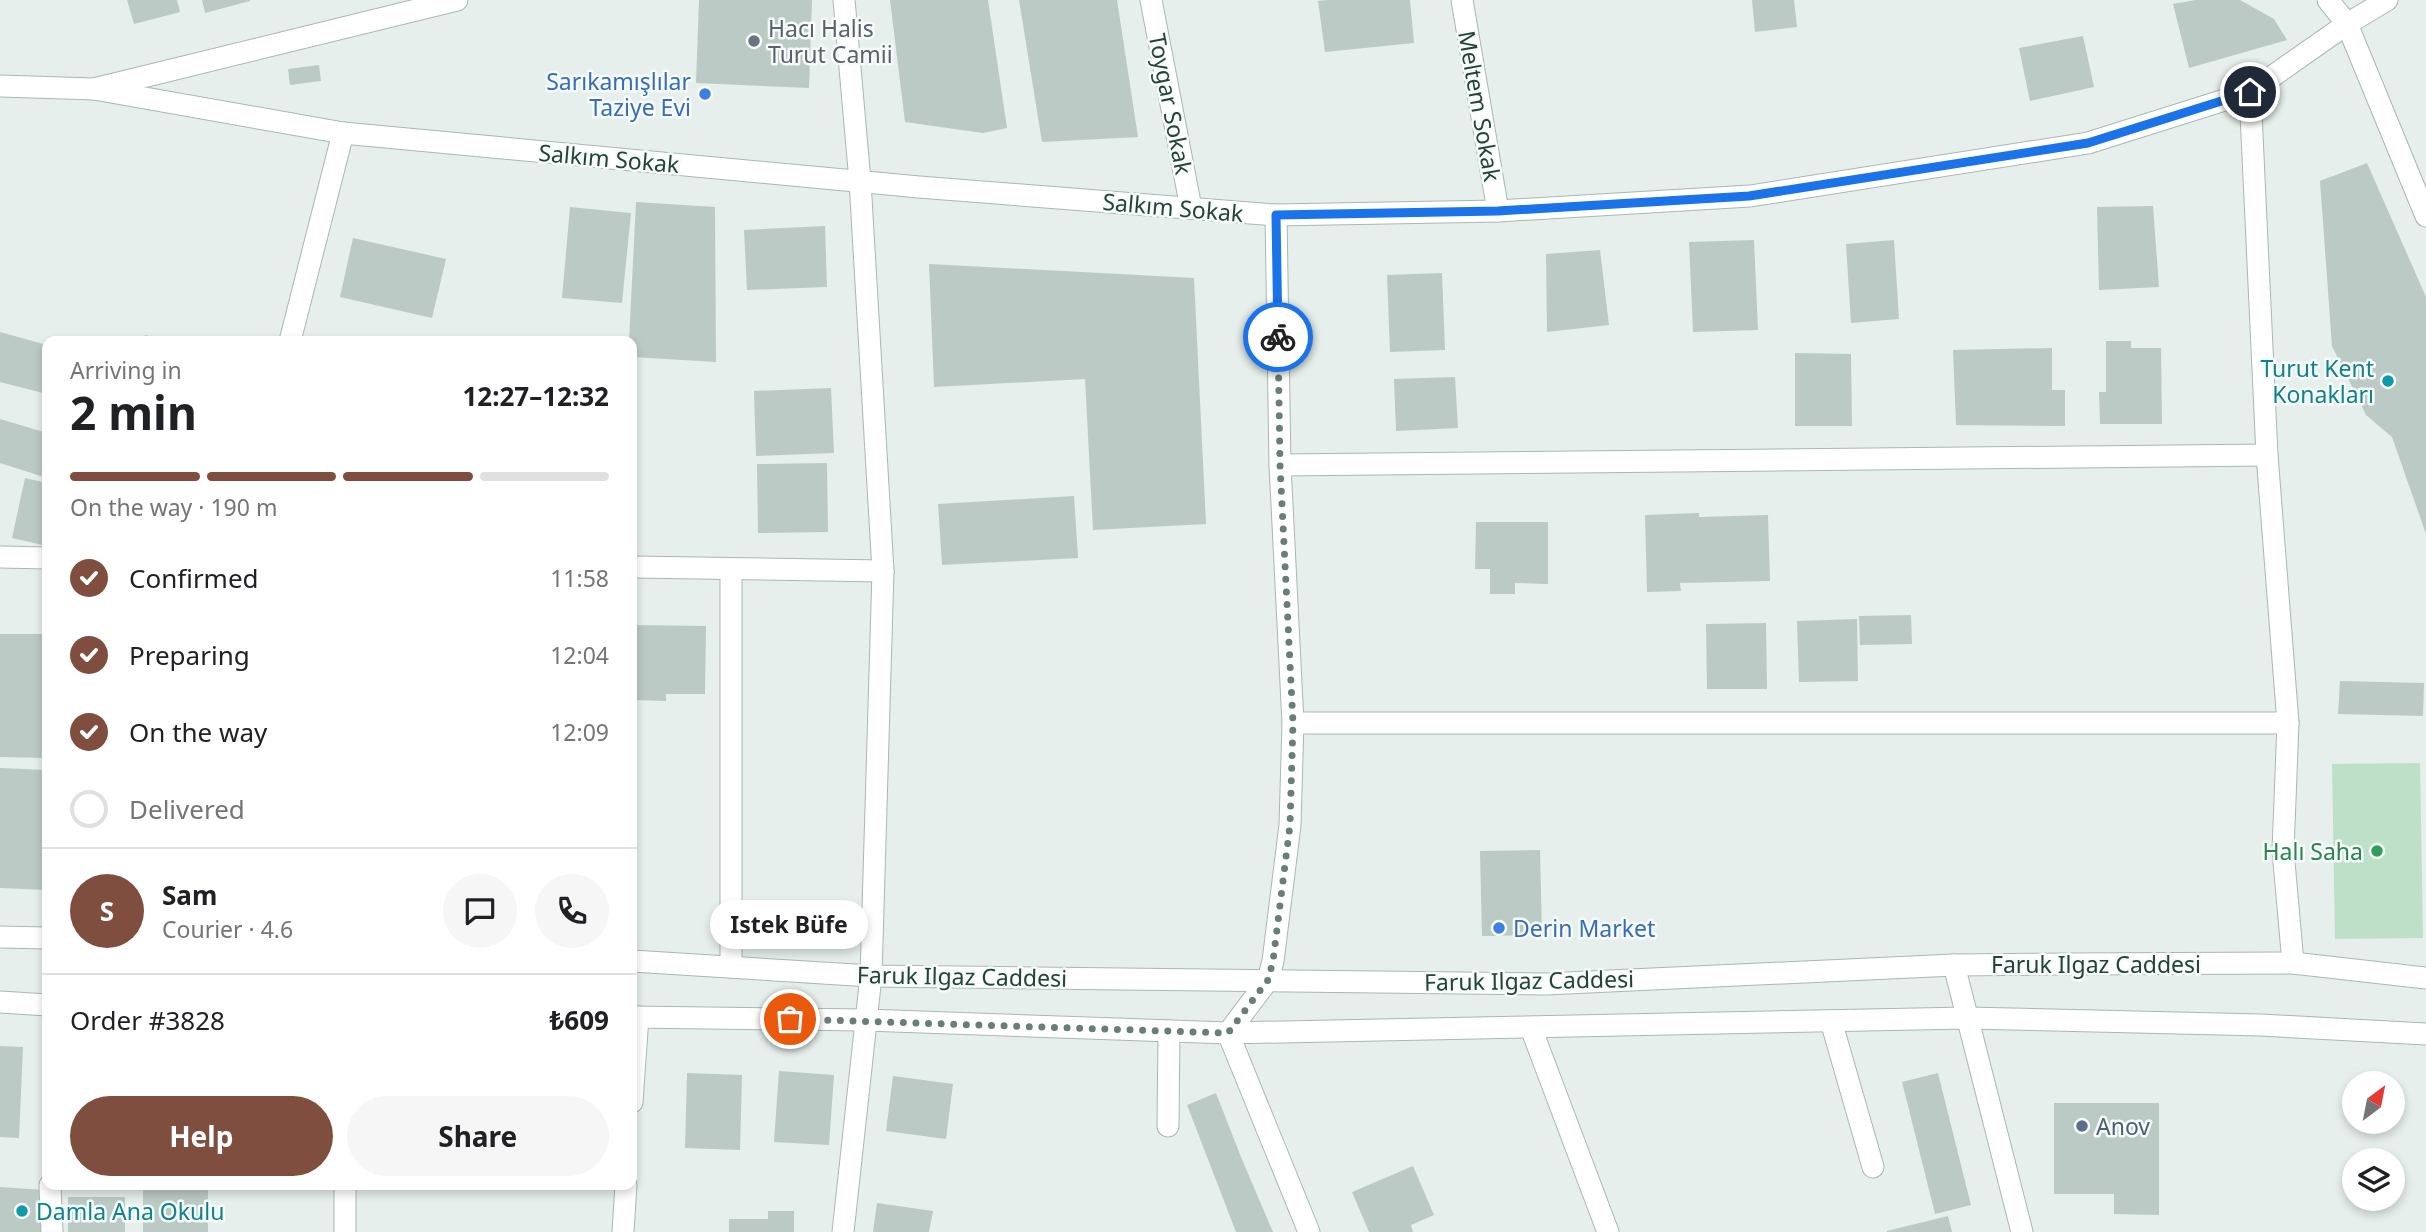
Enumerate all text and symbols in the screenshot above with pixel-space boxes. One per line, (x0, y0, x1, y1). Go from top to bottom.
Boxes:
place label: Hacı Halis Turut Camii (768, 12, 893, 70)
street label: Meltem Sokak (1451, 28, 1509, 185)
street label: Toygar Sokak (1142, 31, 1200, 178)
marker: Hacı Halis Turut Camii (746, 33, 762, 49)
pin (2220, 62, 2280, 122)
place label: Sarıkamışlılar Taziye Evi (546, 65, 691, 123)
icon: home (2231, 73, 2269, 111)
marker: Sarıkamışlılar Taziye Evi (697, 86, 713, 102)
street label: Salkım Sokak (537, 136, 681, 180)
street label: Salkım Sokak (1101, 185, 1245, 229)
courier (1243, 302, 1313, 372)
icon: bike (1259, 318, 1297, 356)
place label: Turut Kent Konakları (2260, 352, 2374, 410)
text: Arriving in (70, 354, 182, 386)
marker: Turut Kent Konakları (2380, 373, 2396, 389)
text: 12:27–12:32 (462, 378, 609, 414)
text: 2 min (70, 381, 197, 443)
text: On the way · 190 m (70, 491, 277, 523)
icon: check (70, 559, 108, 597)
text: Confirmed (129, 560, 259, 596)
text: 11:58 (550, 562, 609, 594)
icon: check (70, 636, 108, 674)
text: Preparing (129, 637, 250, 673)
text: 12:04 (550, 639, 609, 671)
icon: check (70, 713, 108, 751)
text: On the way (129, 714, 267, 750)
text: 12:09 (550, 716, 609, 748)
text: Delivered (129, 791, 245, 827)
place label: Halı Saha (2263, 835, 2363, 867)
marker: Halı Saha (2369, 843, 2385, 859)
button: chat (443, 874, 517, 948)
button: phone (535, 874, 609, 948)
text: Sam (162, 877, 217, 913)
text: S (100, 893, 114, 929)
callout: Istek Büfe (711, 900, 869, 949)
text: Istek Büfe (730, 908, 848, 940)
place label: Derin Market (1513, 912, 1655, 944)
text: Courier · 4.6 (162, 913, 293, 945)
marker: Derin Market (1491, 920, 1507, 936)
street label: Faruk Ilgaz Caddesi (1991, 948, 2201, 980)
street label: Faruk Ilgaz Caddesi (857, 958, 1067, 994)
street label: Faruk Ilgaz Caddesi (1424, 962, 1634, 998)
pin (760, 989, 820, 1049)
icon: bag (771, 1000, 809, 1038)
text: Order #3828 (70, 1002, 225, 1038)
text: ₺609 (550, 1002, 609, 1038)
north arrow (2342, 1071, 2404, 1134)
map controls (2342, 1071, 2405, 1211)
button: Help (70, 1096, 333, 1176)
button: Share (347, 1096, 609, 1176)
place label: Anov (2096, 1110, 2150, 1142)
marker: Anov (2074, 1118, 2090, 1134)
button: layers (2342, 1148, 2405, 1211)
place label: Damla Ana Okulu (36, 1195, 224, 1227)
marker: Damla Ana Okulu (14, 1203, 30, 1219)

